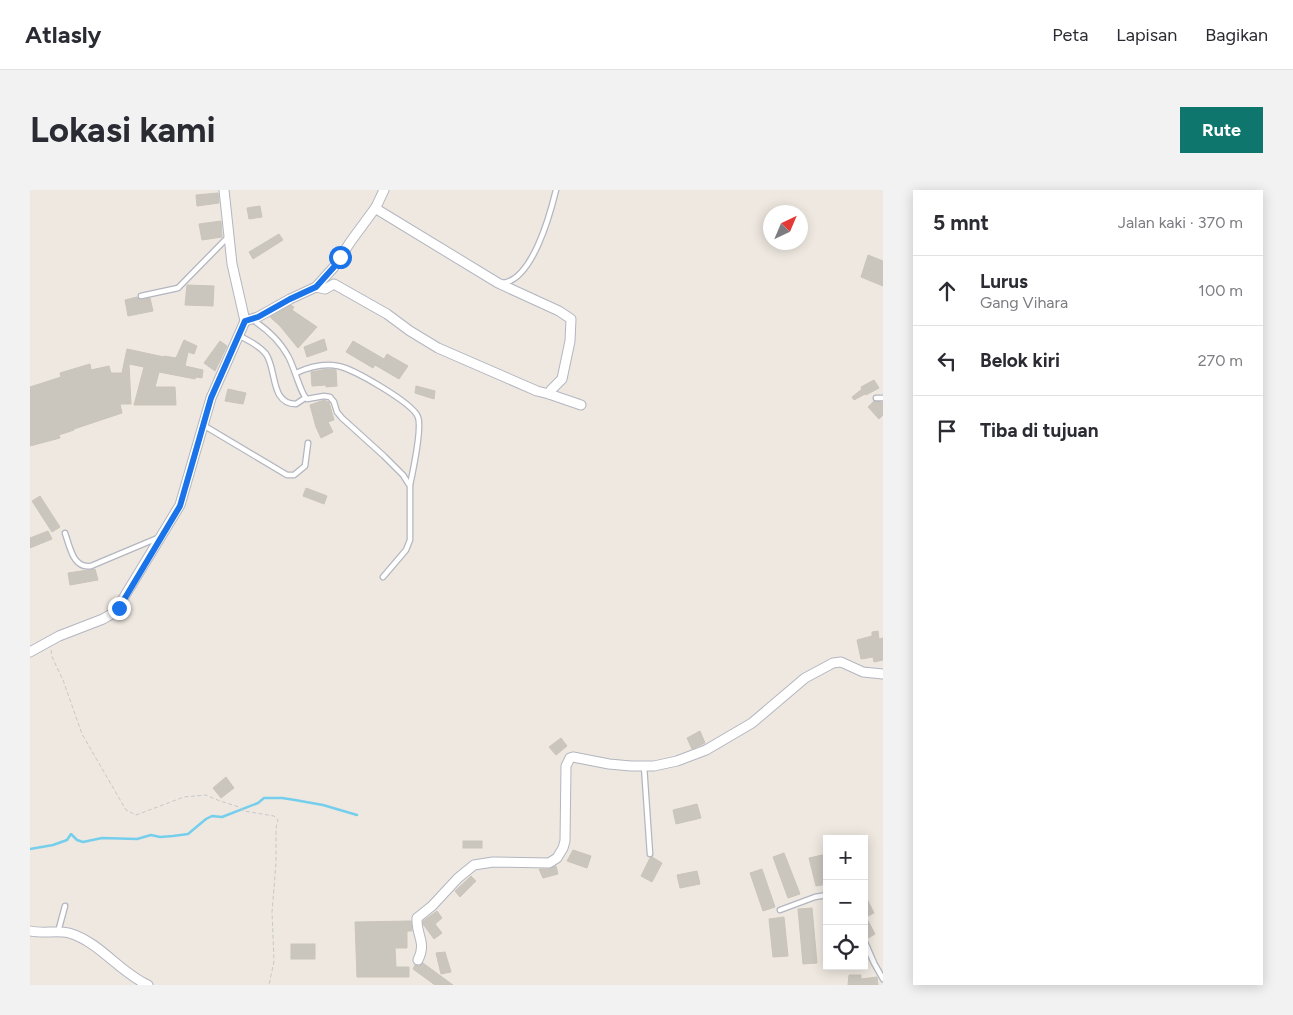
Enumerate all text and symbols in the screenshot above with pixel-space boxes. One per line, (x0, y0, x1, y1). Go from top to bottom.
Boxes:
text: Atlasly (25, 20, 101, 49)
text: Peta (1052, 24, 1088, 46)
text: Lapisan (1116, 24, 1177, 46)
text: Bagikan (1205, 24, 1268, 46)
button: Rute (1180, 107, 1263, 153)
text: Lokasi kami (30, 109, 216, 151)
north arrow (763, 205, 808, 250)
text: 5 mnt (933, 210, 989, 235)
text: Jalan kaki · 370 m (1118, 213, 1243, 232)
route start (329, 246, 352, 269)
text: Lurus (980, 270, 1028, 293)
icon: ahead (933, 277, 961, 305)
text: 100 m (1198, 281, 1243, 300)
text: Gang Vihara (980, 293, 1068, 312)
icon: left (933, 347, 961, 375)
text: Belok kiri (980, 349, 1060, 372)
text: 270 m (1198, 351, 1243, 370)
icon: arrive (933, 417, 961, 445)
text: Tiba di tujuan (980, 419, 1099, 442)
route end (108, 597, 131, 620)
map controls (823, 835, 868, 970)
button: + (823, 835, 868, 880)
button: − (823, 880, 868, 925)
button: locate (823, 925, 868, 970)

